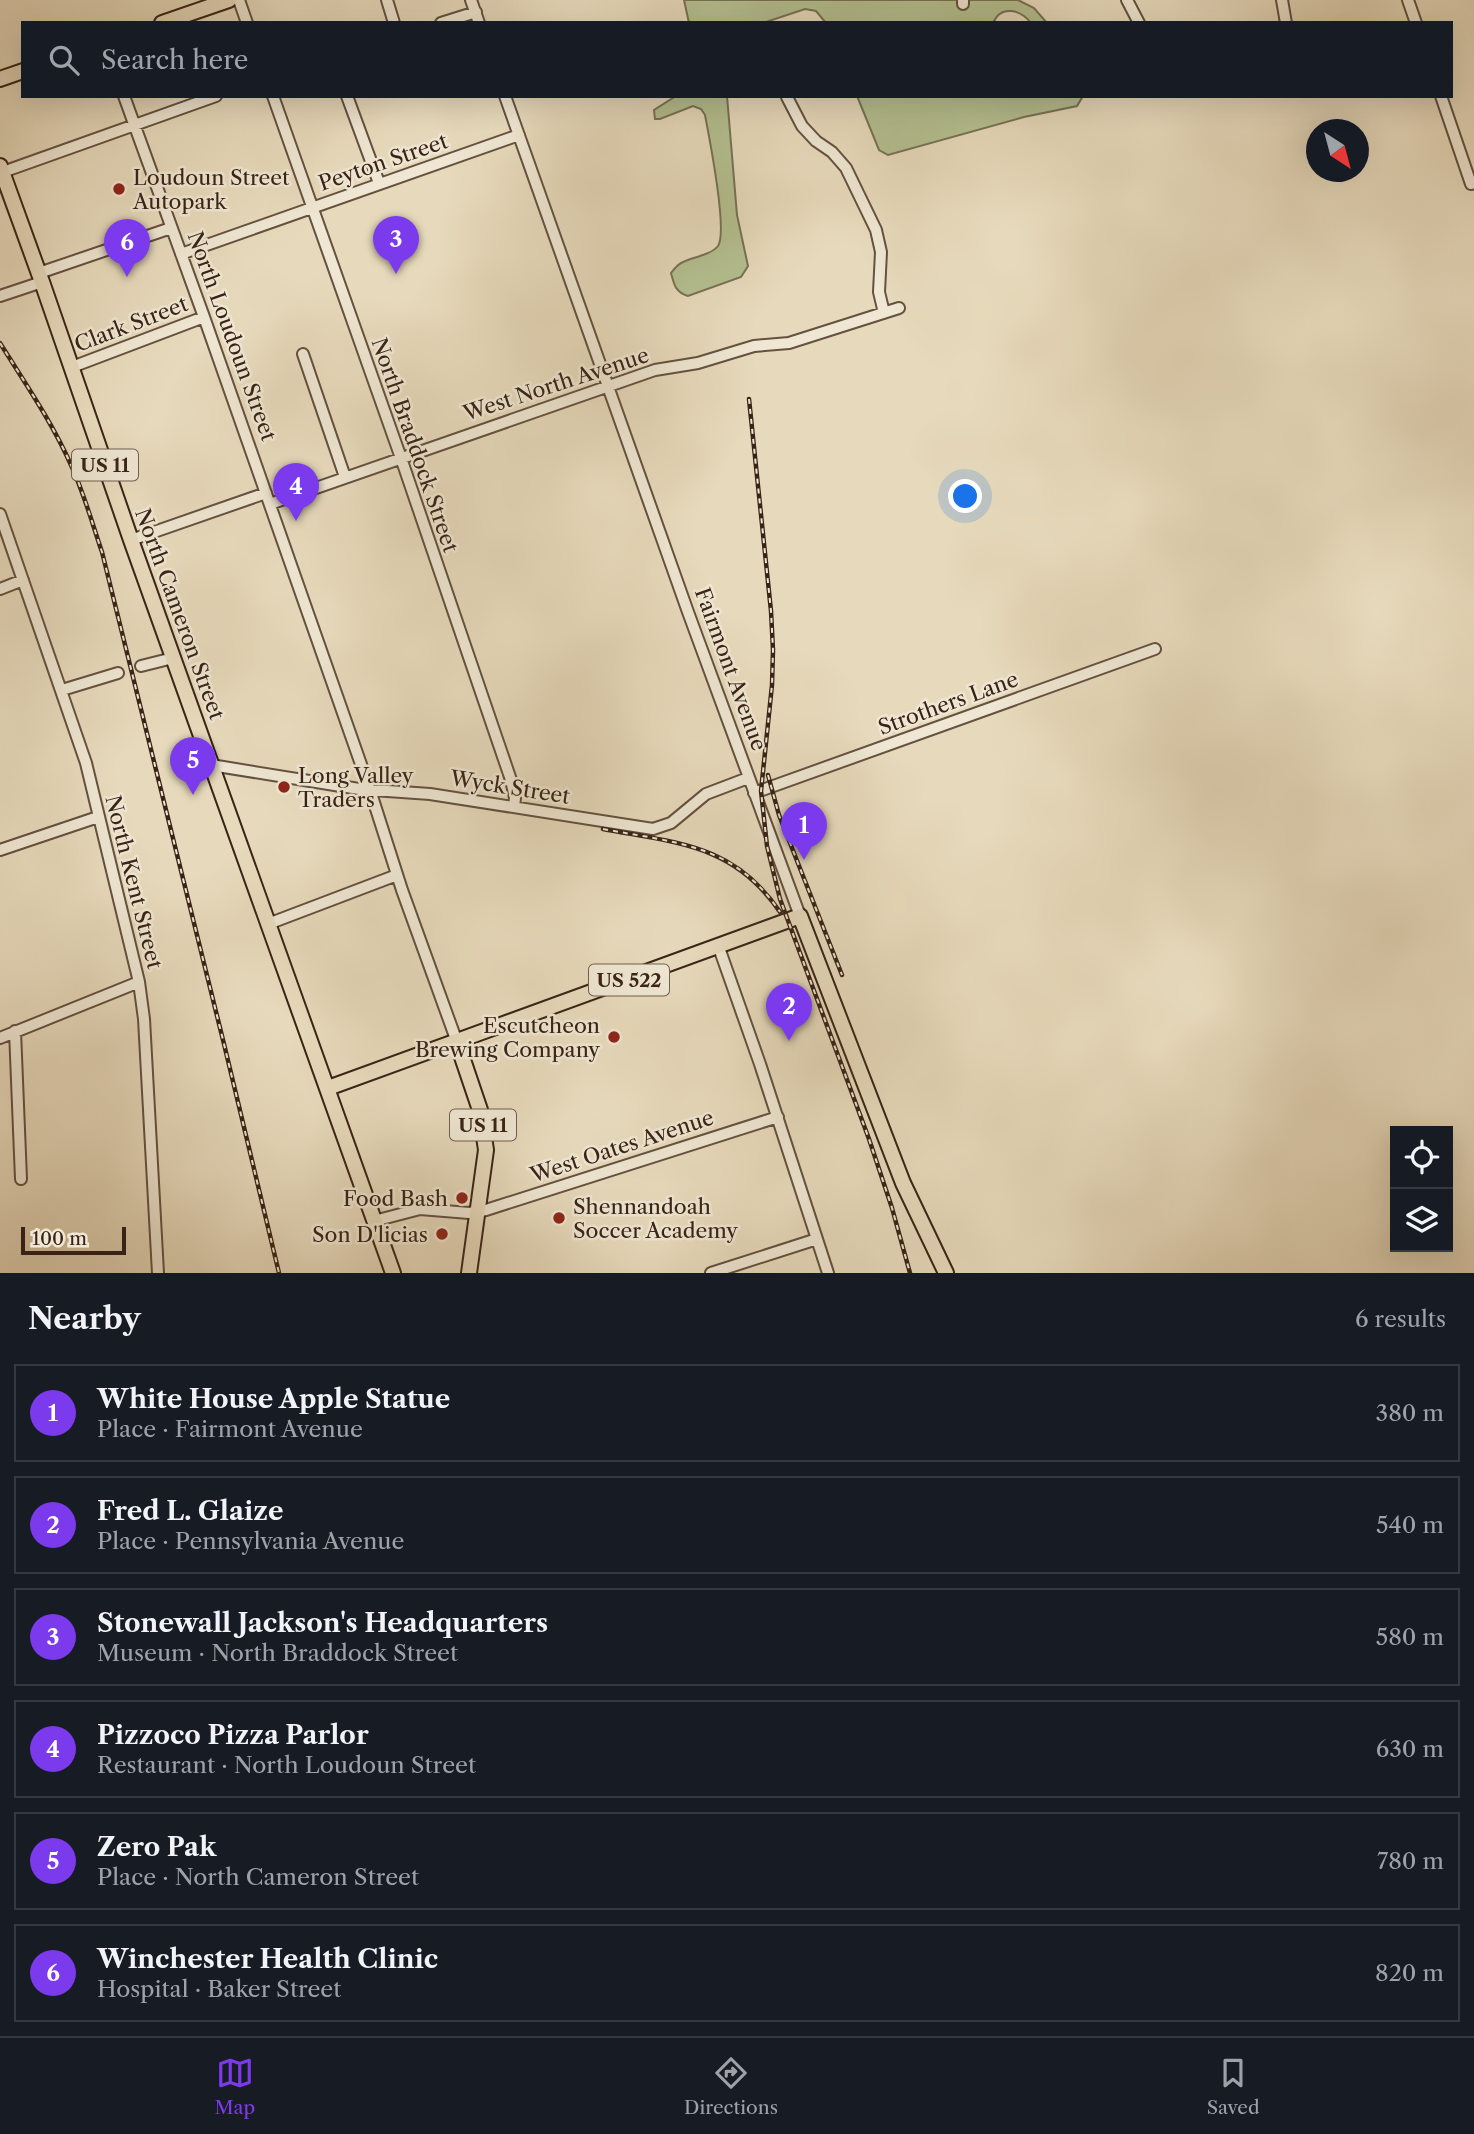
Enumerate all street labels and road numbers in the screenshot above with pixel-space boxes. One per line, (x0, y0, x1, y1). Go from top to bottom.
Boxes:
street label: Peyton Street (315, 128, 451, 196)
street label: North Loudoun Street (182, 228, 282, 445)
street label: Clark Street (71, 291, 192, 357)
street label: North Braddock Street (366, 334, 464, 556)
street label: West North Avenue (459, 342, 652, 426)
road number: US 11 (72, 450, 138, 480)
street label: North Cameron Street (130, 505, 230, 724)
street label: Fairmont Avenue (690, 584, 772, 754)
street label: Strothers Lane (875, 666, 1021, 740)
street label: Wyck Street (447, 765, 572, 809)
street label: North Kent Street (100, 793, 168, 972)
road number: US 522 (589, 964, 669, 996)
street label: West Oates Avenue (526, 1105, 717, 1188)
road number: US 11 (450, 1110, 516, 1140)

